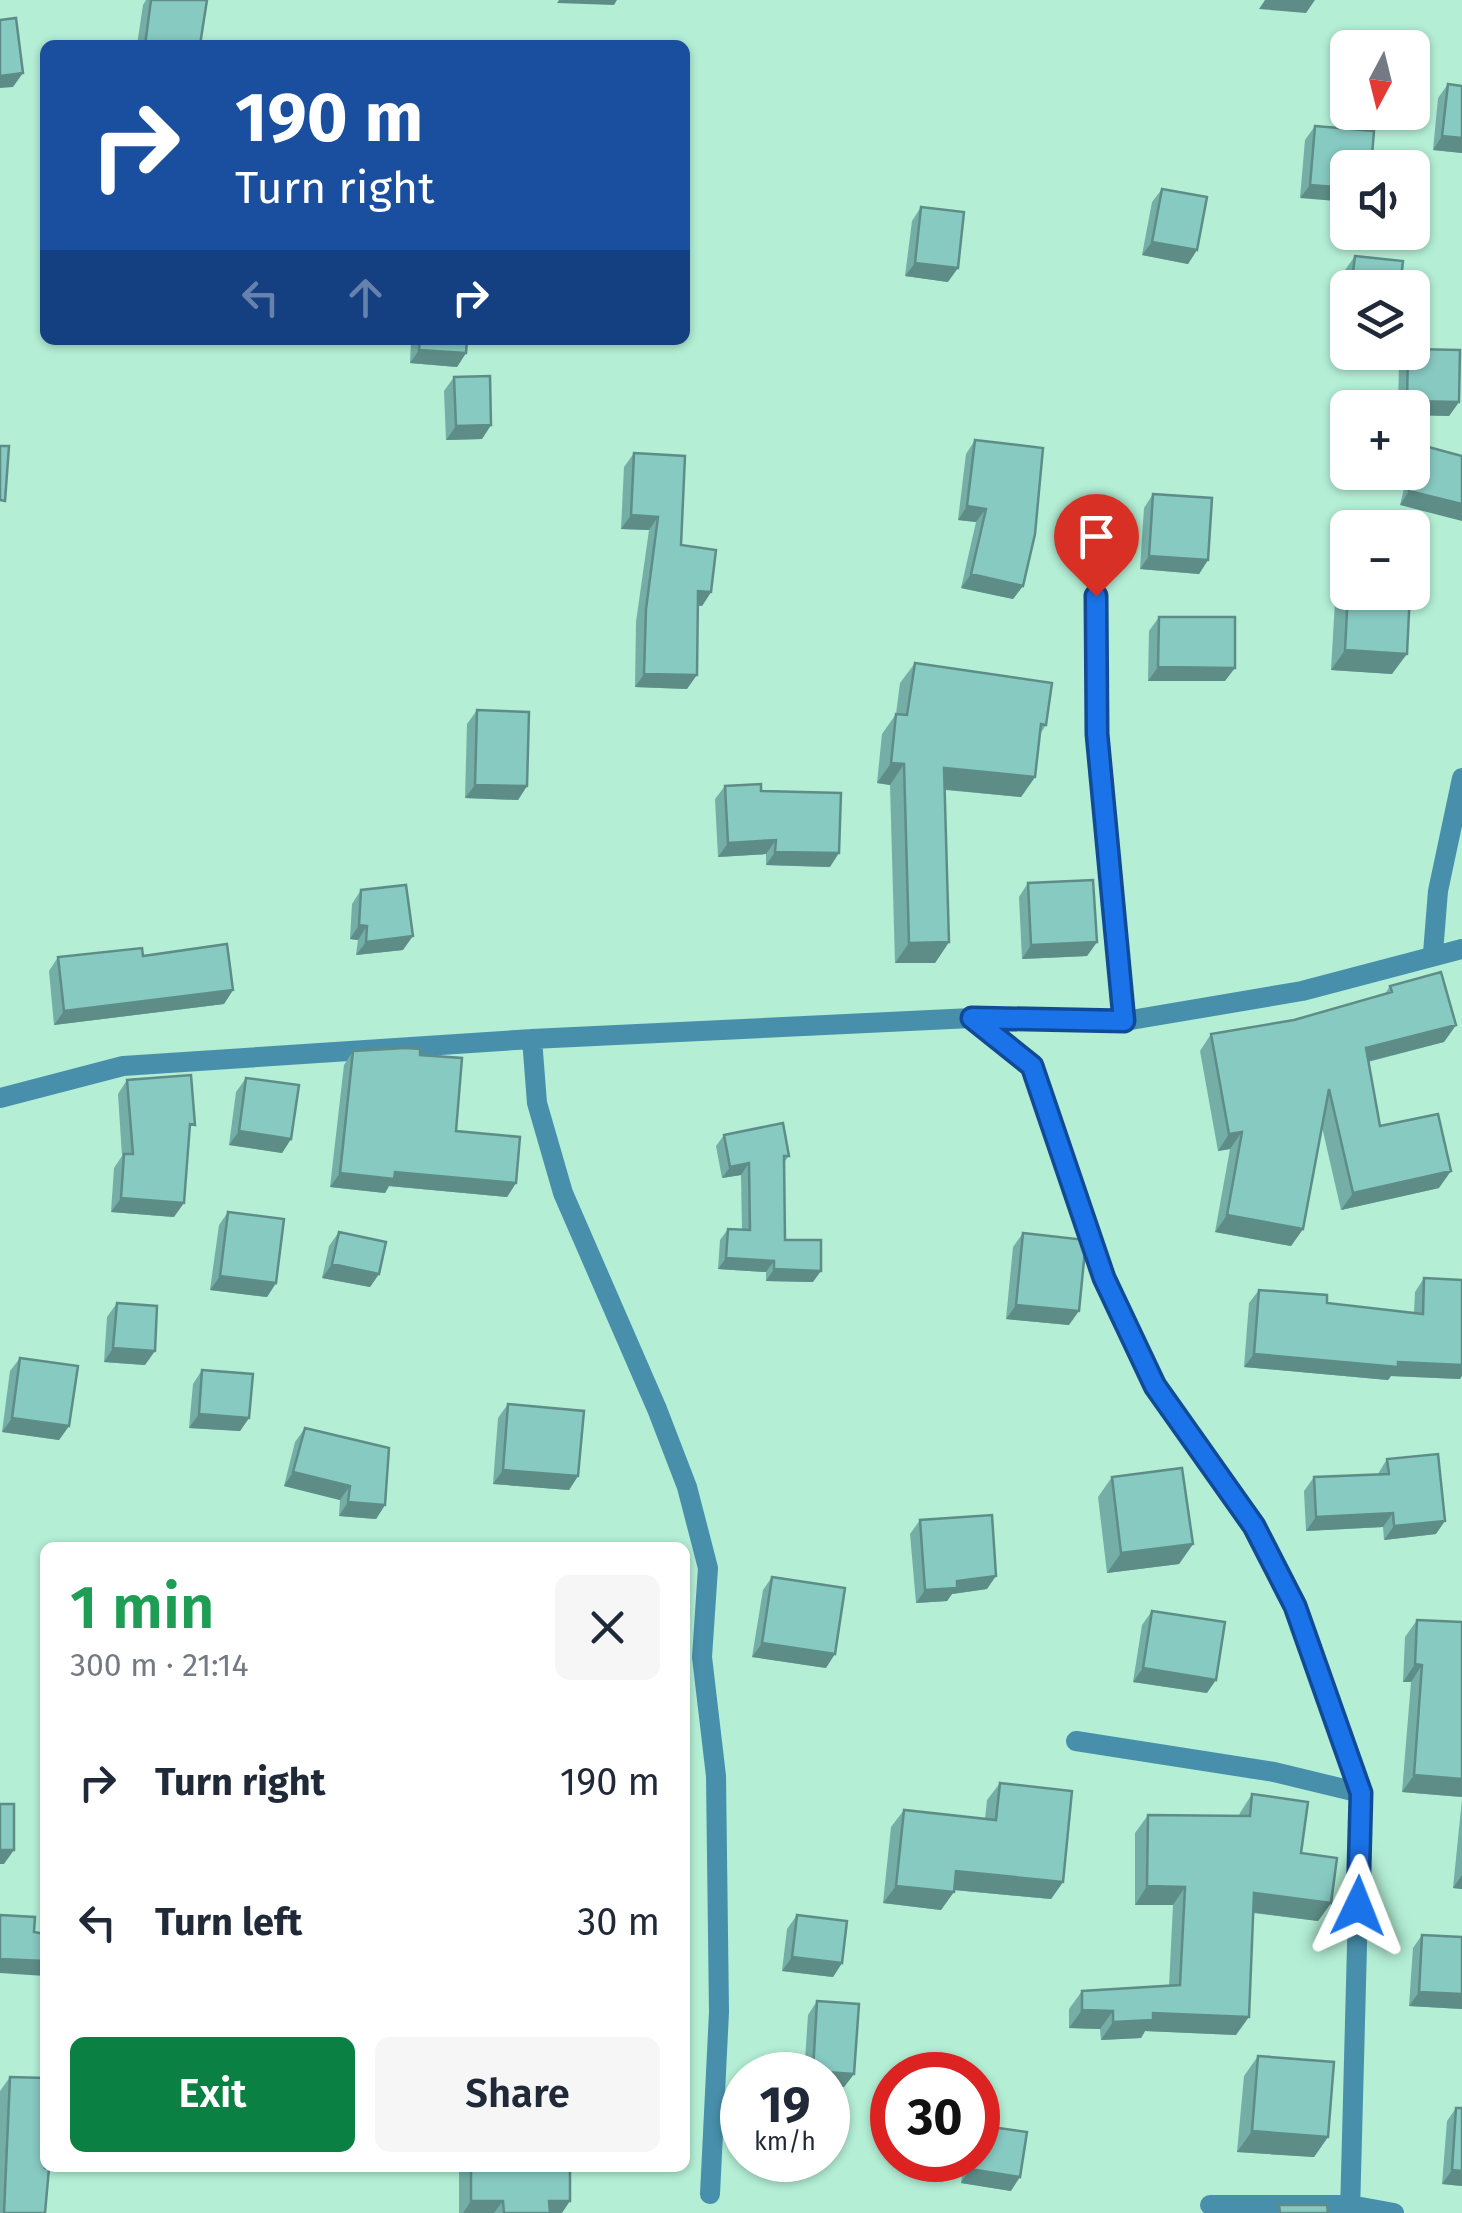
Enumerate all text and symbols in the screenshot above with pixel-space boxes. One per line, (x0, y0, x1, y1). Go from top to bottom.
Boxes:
north arrow (1330, 30, 1430, 130)
map controls (1330, 30, 1430, 610)
text: 190 m (235, 76, 423, 160)
icon: right (70, 80, 200, 210)
button: sound (1330, 150, 1430, 250)
text: Turn right (235, 161, 434, 215)
icon: left (233, 270, 288, 325)
icon: ahead (338, 270, 393, 325)
icon: right (443, 270, 498, 325)
button: layers (1330, 270, 1430, 370)
button: + (1330, 390, 1430, 490)
pin (1054, 494, 1139, 597)
icon: arrive (1069, 509, 1124, 564)
button: − (1330, 510, 1430, 610)
text: 1 min (70, 1572, 215, 1644)
button: close (555, 1575, 660, 1680)
text: 300 m · 21:14 (70, 1646, 248, 1684)
icon: right (70, 1755, 125, 1810)
text: Turn right (155, 1759, 325, 1805)
text: 190 m (560, 1759, 660, 1805)
position arrow (1306, 1854, 1410, 1958)
icon: left (70, 1895, 125, 1950)
text: Turn left (155, 1899, 302, 1945)
text: 30 m (577, 1899, 660, 1945)
button: Exit (70, 2037, 355, 2152)
button: Share (375, 2037, 660, 2152)
speed limit sign: 30 (870, 2052, 1000, 2182)
text: 19 (759, 2075, 811, 2135)
text: km/h (754, 2127, 816, 2157)

